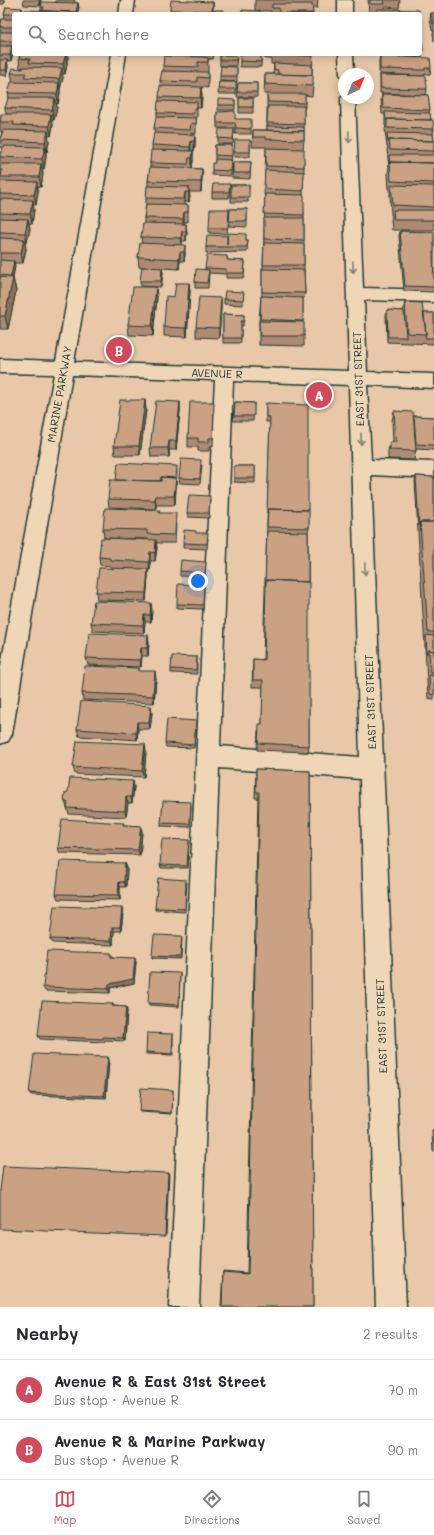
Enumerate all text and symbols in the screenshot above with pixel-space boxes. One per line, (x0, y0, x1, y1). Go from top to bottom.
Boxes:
search box (12, 12, 422, 56)
icon: search (26, 23, 48, 45)
text: Search here (58, 24, 149, 44)
north arrow (338, 68, 374, 104)
one-way arrow (345, 130, 353, 143)
one-way arrow (349, 260, 357, 273)
street label: EAST 31ST STREET (349, 331, 367, 427)
pin: B (106, 335, 132, 365)
street label: MARINE PARKWAY (43, 345, 75, 443)
street label: AVENUE R (191, 365, 243, 381)
pin: A (306, 380, 332, 410)
one-way arrow (357, 432, 364, 445)
one-way arrow (361, 562, 369, 575)
your location (188, 571, 208, 591)
street label: EAST 31ST STREET (361, 654, 379, 750)
street label: EAST 31ST STREET (372, 978, 390, 1074)
text: Nearby (16, 1322, 78, 1344)
text: 2 results (363, 1325, 418, 1342)
text: Avenue R & East 31st Street (54, 1371, 266, 1391)
text: A (24, 1381, 34, 1398)
text: 70 m (388, 1381, 418, 1398)
text: Bus stop · Avenue R (54, 1391, 179, 1408)
text: Avenue R & Marine Parkway (54, 1431, 265, 1451)
text: B (25, 1441, 33, 1458)
text: 90 m (388, 1441, 418, 1458)
text: Bus stop · Avenue R (54, 1451, 179, 1468)
tab: Map (54, 1488, 76, 1527)
tab: Directions (184, 1488, 240, 1527)
tab: Saved (347, 1488, 380, 1527)

